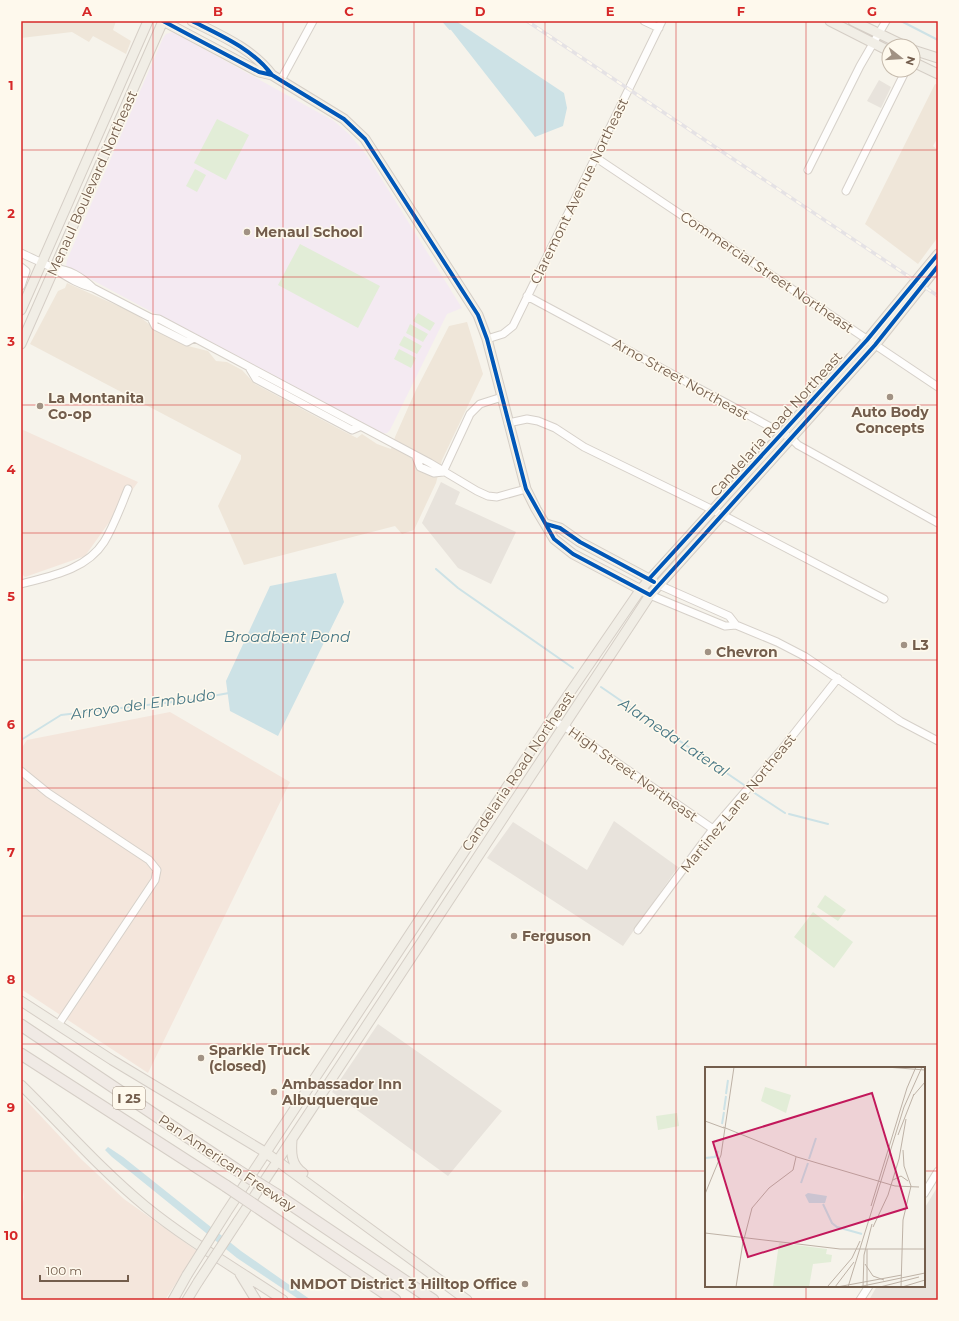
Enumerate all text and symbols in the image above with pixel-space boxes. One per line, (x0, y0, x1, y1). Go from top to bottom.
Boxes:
text: A (81, 3, 93, 19)
text: B (213, 3, 223, 19)
text: C (344, 3, 354, 19)
text: D (475, 3, 486, 19)
text: E (606, 3, 615, 19)
text: F (737, 3, 745, 19)
text: G (867, 3, 877, 19)
north arrow (881, 38, 921, 78)
text: N (903, 55, 919, 67)
text: 1 (8, 77, 14, 93)
street label: Menaul Boulevard Northeast (43, 87, 141, 279)
street label: Claremont Avenue Northeast (526, 95, 632, 287)
text: 2 (7, 205, 15, 221)
street label: Commercial Street Northeast (677, 207, 857, 337)
place label: Menaul School (255, 223, 363, 241)
marker: Menaul School (242, 227, 252, 237)
text: 3 (6, 333, 15, 349)
street label: Arno Street Northeast (609, 334, 753, 424)
street label: Candelaria Road Northeast (706, 347, 846, 500)
place label: La Montanita Co-op (48, 389, 144, 423)
marker: Auto Body Concepts (885, 392, 895, 402)
marker: La Montanita Co-op (35, 401, 45, 411)
place label: Auto Body Concepts (850, 403, 929, 437)
text: 4 (7, 461, 16, 477)
text: 5 (7, 588, 15, 604)
water label: Broadbent Pond (224, 627, 351, 646)
place label: L3 (912, 636, 929, 654)
marker: L3 (899, 640, 909, 650)
place label: Chevron (716, 643, 778, 661)
marker: Chevron (703, 647, 713, 657)
water label: Arroyo del Embudo (68, 684, 217, 724)
street label: Candelaria Road Northeast (458, 687, 579, 854)
water label: Alameda Lateral (615, 693, 732, 781)
text: 6 (7, 716, 16, 732)
street label: High Street Northeast (565, 722, 701, 826)
street label: Martinez Lane Northeast (676, 730, 800, 876)
text: 7 (7, 844, 15, 860)
place label: Ferguson (522, 927, 591, 945)
marker: Ferguson (509, 931, 519, 941)
text: 8 (7, 971, 16, 987)
place label: Sparkle Truck (closed) (209, 1041, 311, 1075)
marker: Sparkle Truck (closed) (196, 1053, 206, 1063)
inset map (705, 1067, 925, 1287)
place label: Ambassador Inn Albuquerque (281, 1075, 402, 1109)
road number: I 25 (113, 1087, 145, 1109)
marker: Ambassador Inn Albuquerque (269, 1087, 279, 1097)
text: 9 (7, 1099, 15, 1115)
street label: Pan American Freeway (155, 1110, 299, 1216)
text: 10 (4, 1227, 18, 1243)
scale bar (40, 1257, 128, 1283)
text: 100 m (46, 1263, 82, 1278)
place label: NMDOT District 3 Hilltop Office (290, 1275, 517, 1293)
marker: NMDOT District 3 Hilltop Office (520, 1279, 530, 1289)

